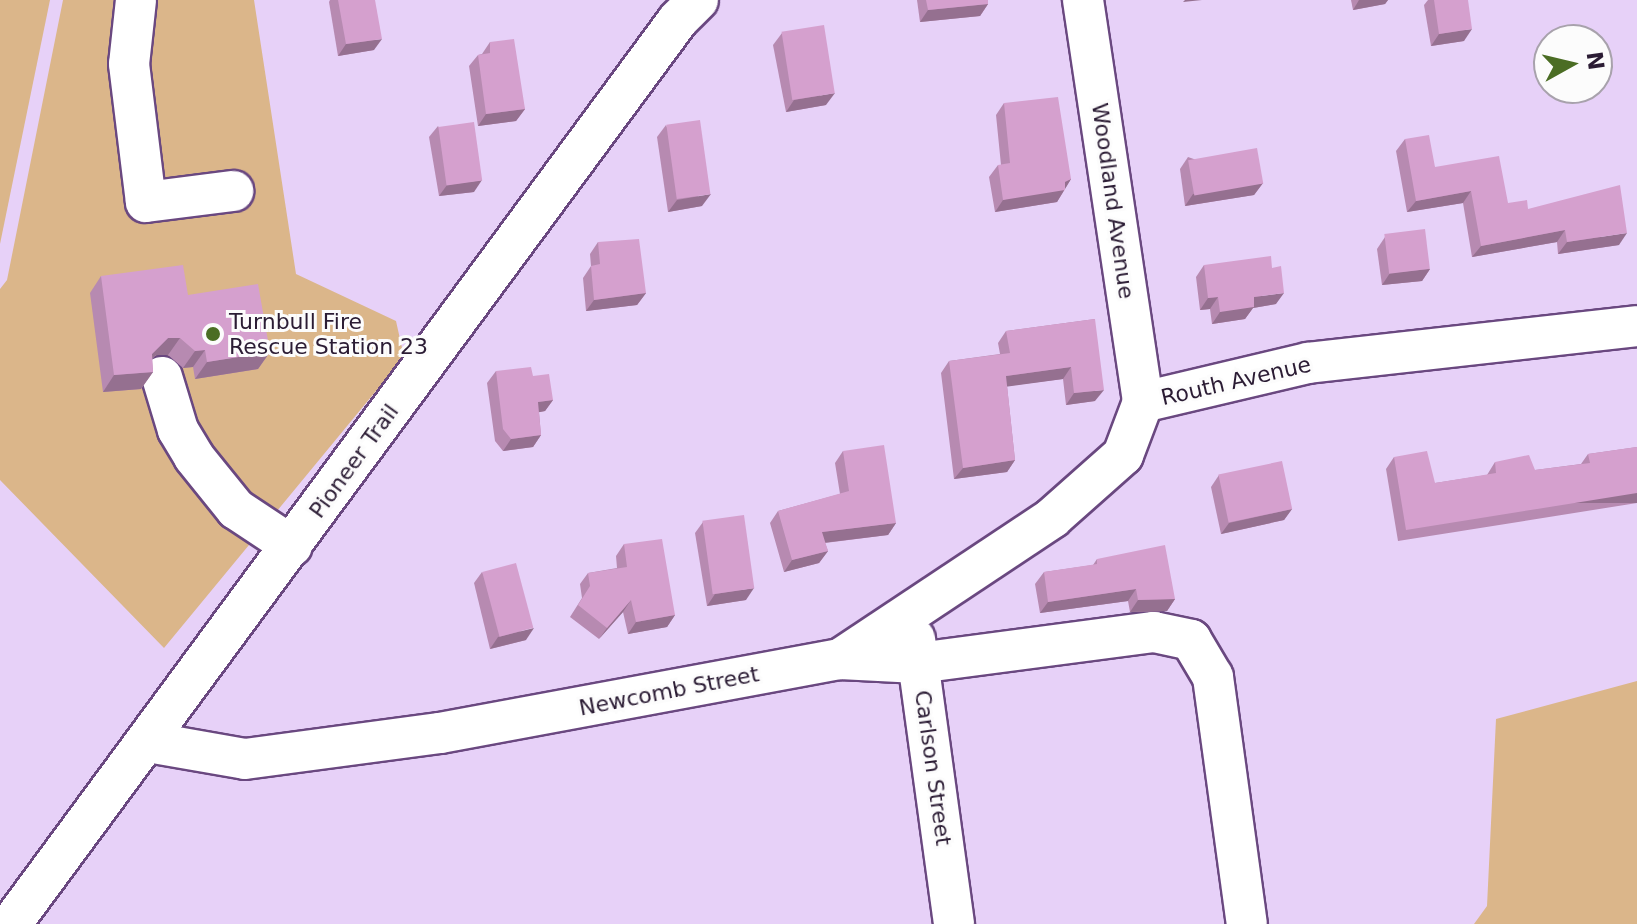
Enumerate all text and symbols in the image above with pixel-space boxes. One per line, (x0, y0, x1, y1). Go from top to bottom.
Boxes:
north arrow (1533, 24, 1613, 104)
text: N (1582, 50, 1609, 72)
street label: Woodland Avenue (1086, 101, 1140, 301)
place label: Turnbull Fire Rescue Station 23 (229, 308, 428, 360)
marker: Turnbull Fire Rescue Station 23 (204, 325, 222, 343)
street label: Routh Avenue (1158, 351, 1314, 411)
street label: Pioneer Trail (304, 399, 404, 523)
street label: Newcomb Street (577, 661, 761, 721)
street label: Carlson Street (909, 689, 957, 847)

